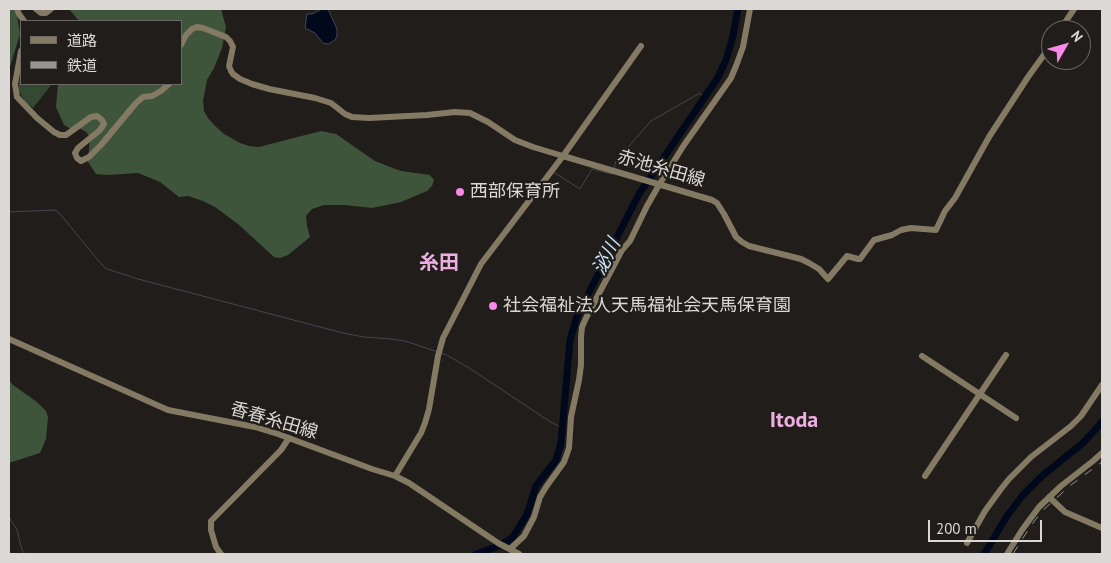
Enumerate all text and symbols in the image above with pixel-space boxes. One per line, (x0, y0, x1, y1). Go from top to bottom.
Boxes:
legend (20, 20, 182, 85)
north arrow (1041, 20, 1091, 70)
text: N (1067, 27, 1087, 46)
text: 道路 (67, 31, 97, 50)
text: 鉄道 (67, 56, 97, 75)
street label: 赤池糸田線 (615, 146, 707, 192)
place label: 西部保育所 (470, 181, 560, 203)
marker: 西部保育所 (454, 186, 466, 198)
water label: 泌川 (588, 235, 626, 279)
district label: 糸田 (419, 251, 459, 275)
place label: 社会福祉法人天馬福祉会天馬保育園 (503, 295, 791, 317)
marker: 社会福祉法人天馬福祉会天馬保育園 (487, 300, 499, 312)
street label: 香春糸田線 (228, 398, 320, 444)
district label: Itoda (770, 408, 818, 434)
scale bar (931, 510, 1045, 542)
text: 200 m (936, 519, 977, 538)

